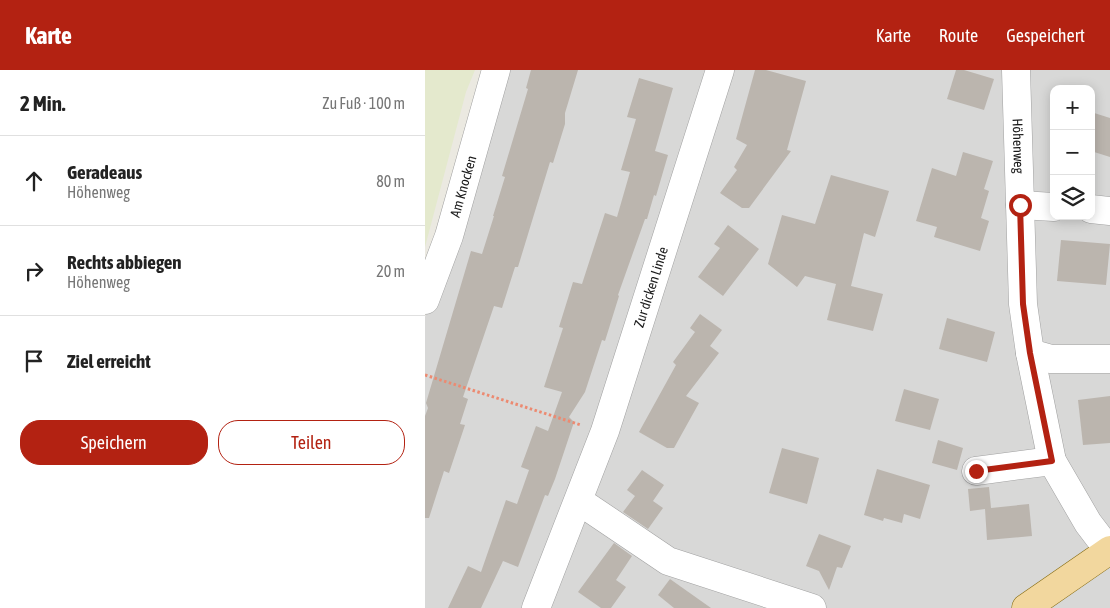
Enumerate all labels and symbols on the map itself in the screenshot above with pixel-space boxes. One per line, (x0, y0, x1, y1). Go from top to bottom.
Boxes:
street label: Höhenweg (1009, 118, 1027, 174)
street label: Am Knocken (447, 154, 479, 219)
route start (1009, 194, 1032, 217)
street label: Zur dicken Linde (631, 245, 671, 329)
route end (965, 460, 988, 483)

